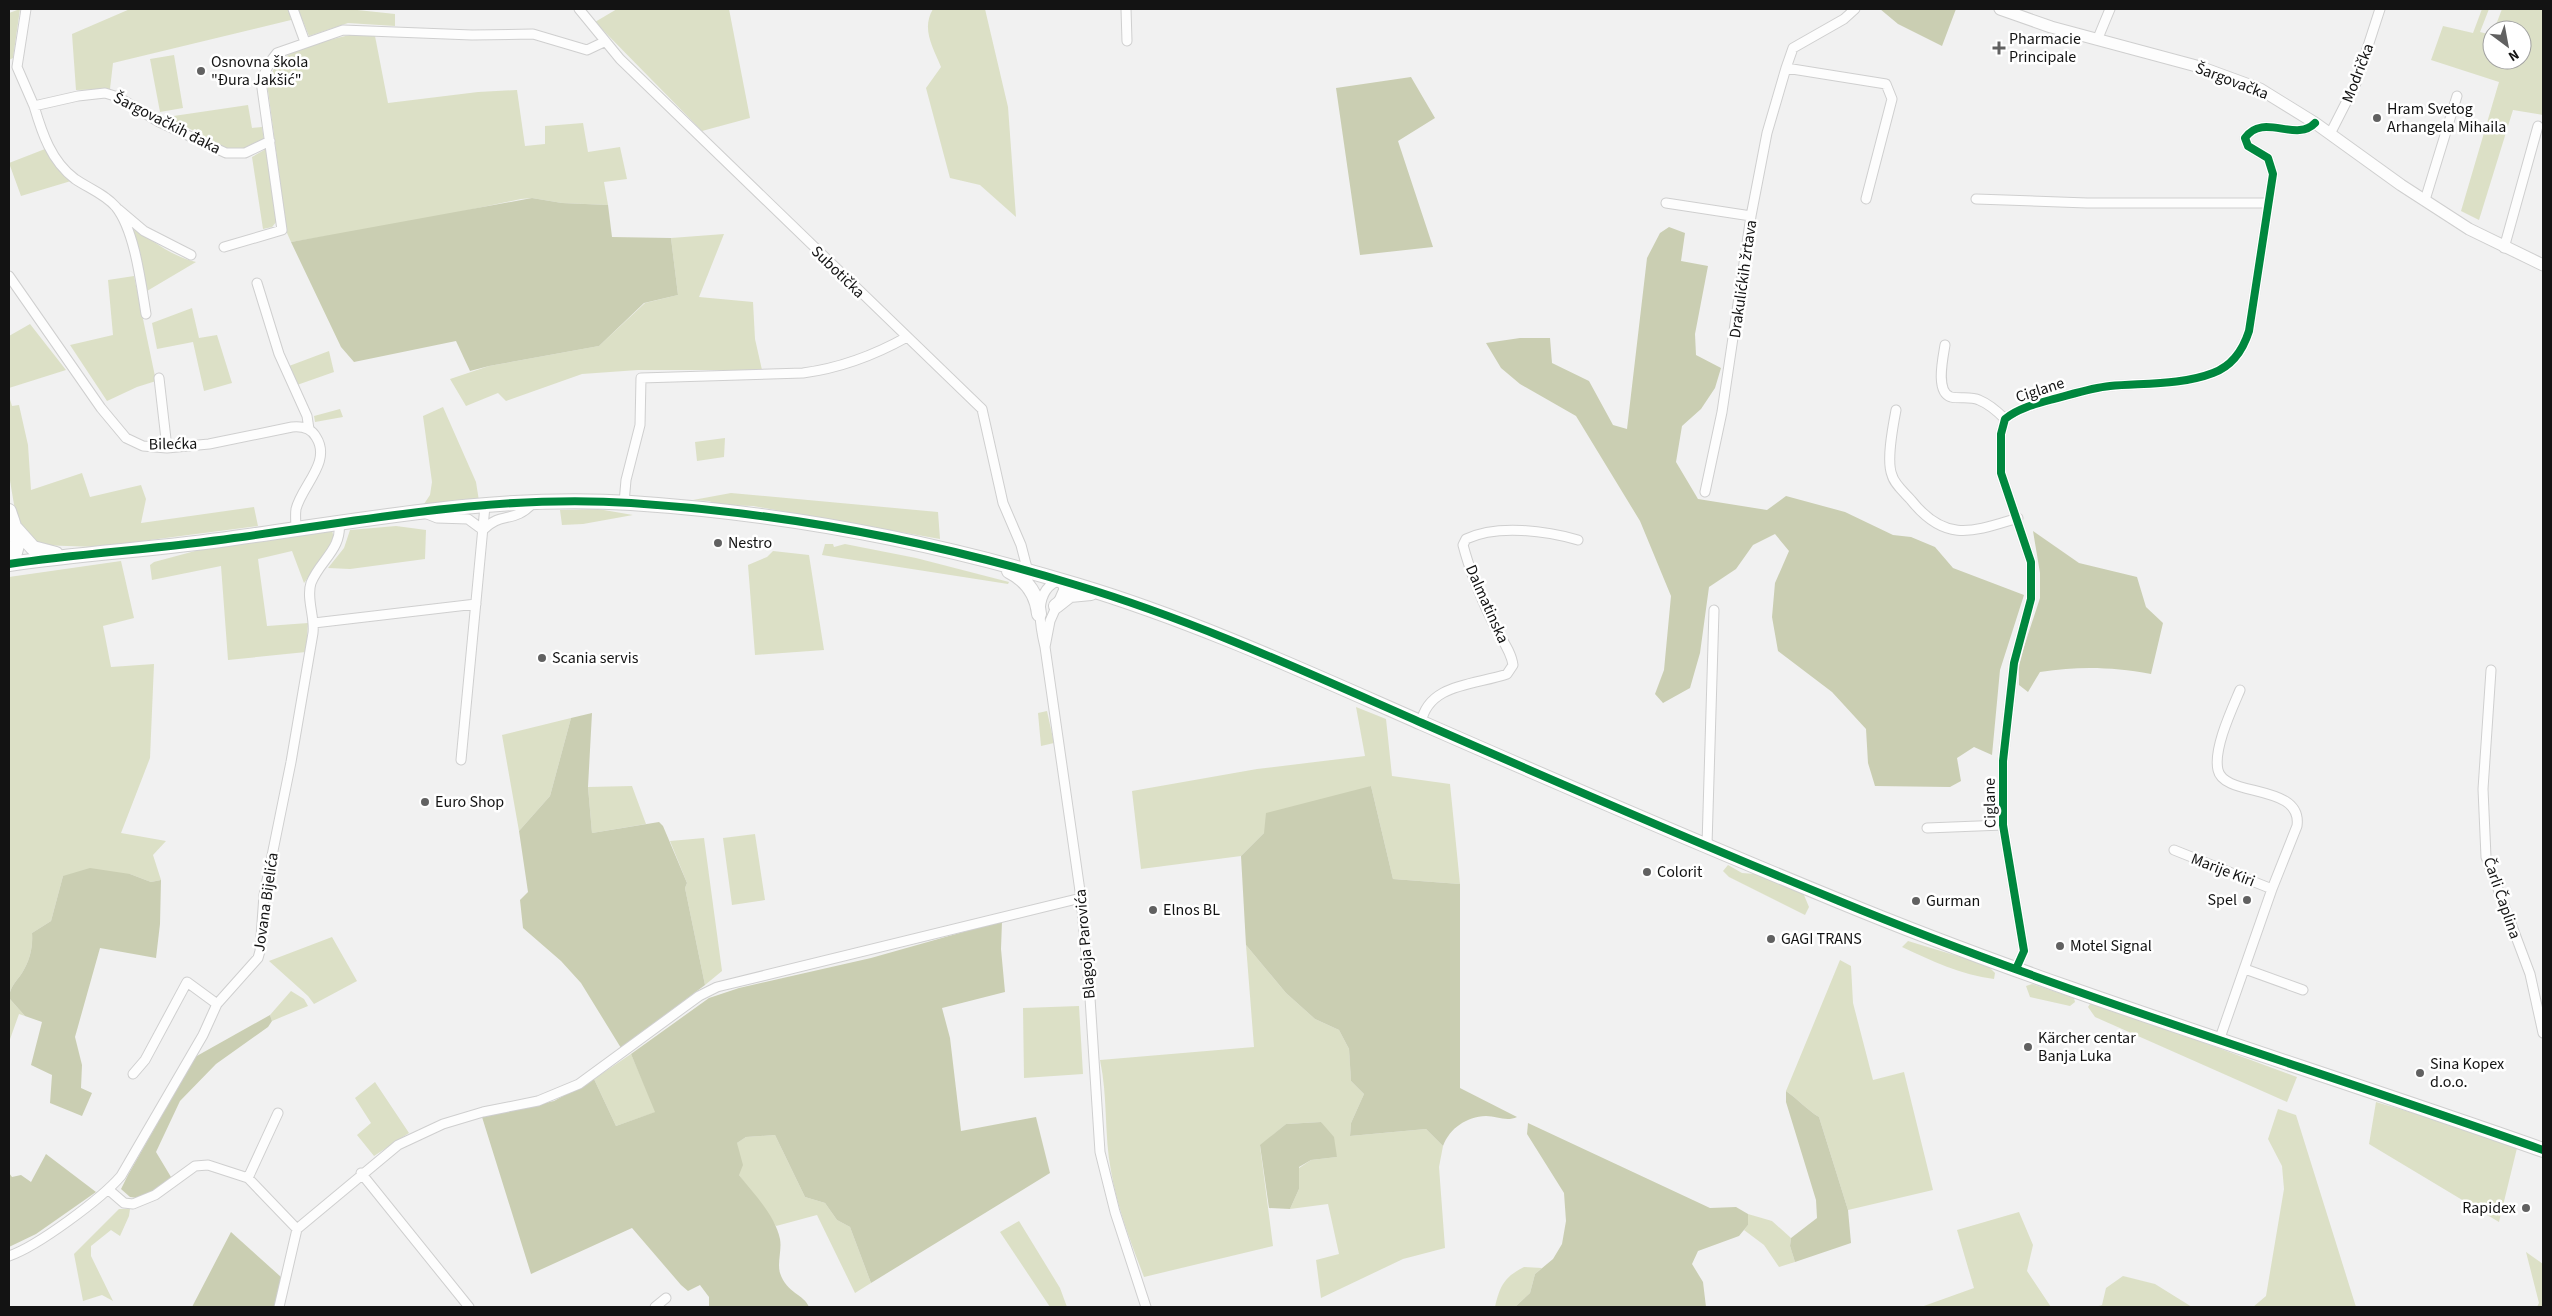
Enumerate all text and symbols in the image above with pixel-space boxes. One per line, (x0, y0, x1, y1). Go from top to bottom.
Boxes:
north arrow (2482, 20, 2532, 70)
place label: Pharmacie Principale (2009, 28, 2081, 68)
street label: Modrička (2337, 40, 2379, 106)
marker: Pharmacie Principale (1993, 42, 2005, 54)
text: N (2504, 44, 2523, 66)
place label: Osnovna škola "Đura Jakšić" (211, 51, 308, 91)
street label: Šargovačka (2192, 57, 2272, 105)
marker: Osnovna škola "Đura Jakšić" (195, 65, 207, 77)
street label: Šargovačkih đaka (110, 86, 224, 160)
place label: Hram Svetog Arhangela Mihaila (2387, 98, 2506, 138)
marker: Hram Svetog Arhangela Mihaila (2371, 112, 2383, 124)
street label: Drakulićkih žrtava (1724, 218, 1762, 340)
street label: Subotička (806, 241, 870, 303)
street label: Ciglane (2013, 372, 2067, 408)
street label: Bilećka (149, 433, 197, 455)
place label: Nestro (728, 532, 772, 554)
marker: Nestro (712, 537, 724, 549)
street label: Dalmatinska (1460, 561, 1514, 647)
place label: Scania servis (552, 647, 639, 669)
marker: Scania servis (536, 652, 548, 664)
street label: Ciglane (1979, 778, 2001, 828)
place label: Euro Shop (435, 791, 504, 813)
marker: Euro Shop (419, 796, 431, 808)
street label: Marije Kiri (2188, 848, 2258, 892)
street label: Jovana Bijelića (248, 851, 284, 953)
street label: Čarli Čaplina (2478, 854, 2526, 942)
place label: Colorit (1657, 861, 1703, 883)
marker: Colorit (1641, 866, 1653, 878)
street label: Blagoja Parovića (1069, 888, 1101, 1000)
place label: Spel (2208, 889, 2237, 911)
place label: Gurman (1926, 890, 1980, 912)
marker: Spel (2241, 894, 2253, 906)
marker: Gurman (1910, 895, 1922, 907)
place label: Elnos BL (1163, 899, 1220, 921)
marker: Elnos BL (1147, 904, 1159, 916)
place label: GAGI TRANS (1781, 928, 1862, 950)
marker: GAGI TRANS (1765, 933, 1777, 945)
place label: Motel Signal (2070, 935, 2152, 957)
marker: Motel Signal (2054, 940, 2066, 952)
place label: Kärcher centar Banja Luka (2038, 1027, 2136, 1067)
marker: Kärcher centar Banja Luka (2022, 1041, 2034, 1053)
place label: Sina Kopex d.o.o. (2430, 1053, 2504, 1093)
marker: Sina Kopex d.o.o. (2414, 1067, 2426, 1079)
place label: Rapidex (2462, 1197, 2516, 1219)
marker: Rapidex (2520, 1202, 2532, 1214)

